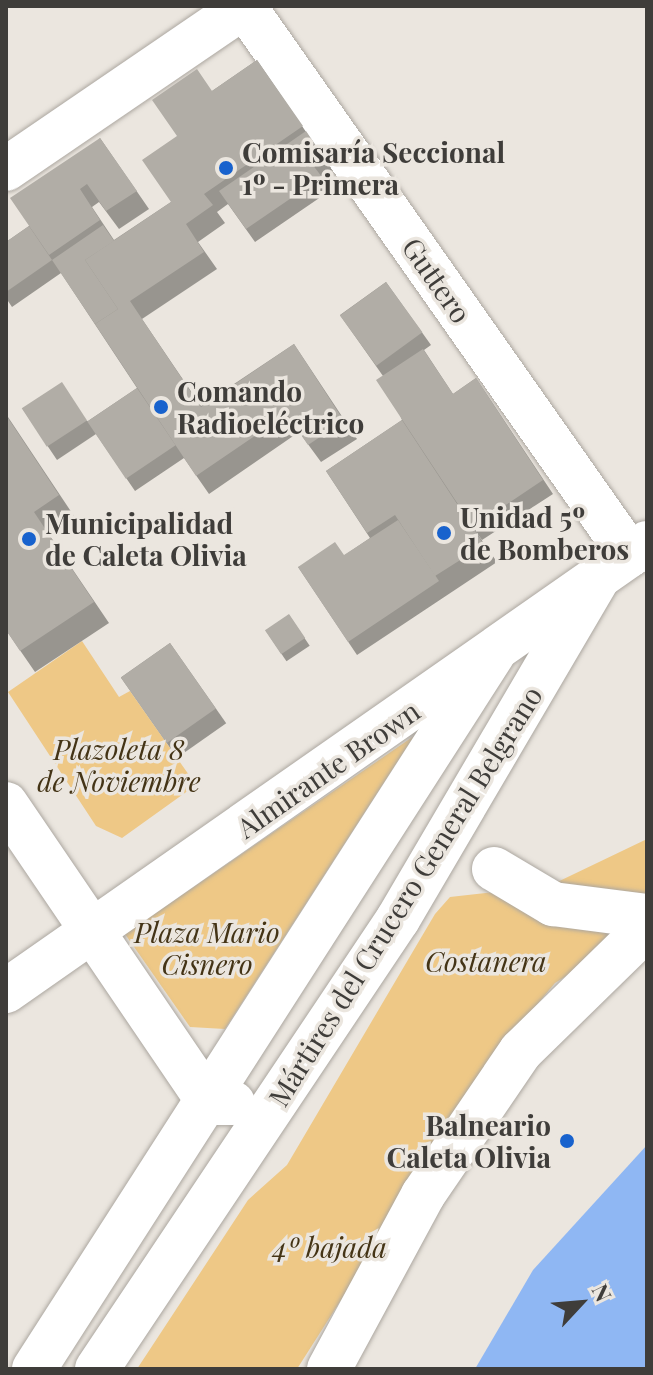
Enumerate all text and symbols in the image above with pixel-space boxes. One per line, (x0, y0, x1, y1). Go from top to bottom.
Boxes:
place label: Comisaría Seccional 1º - Primera (242, 135, 505, 201)
marker: Comisaría Seccional 1º - Primera (217, 159, 235, 177)
street label: Guttero (396, 231, 478, 329)
place label: Comando Radioeléctrico (177, 374, 364, 440)
marker: Comando Radioeléctrico (152, 398, 170, 416)
place label: Unidad 5º de Bomberos (460, 500, 629, 566)
place label: Municipalidad de Caleta Olivia (45, 506, 247, 572)
marker: Unidad 5º de Bomberos (435, 524, 453, 542)
marker: Municipalidad de Caleta Olivia (20, 530, 38, 548)
street label: Mártires del Crucero General Belgrano (261, 680, 549, 1112)
street label: Almirante Brown (230, 693, 426, 845)
park label: Plazoleta 8 de Noviembre (37, 732, 201, 798)
park label: Plaza Mario Cisnero (134, 915, 280, 981)
park label: Costanera (425, 944, 547, 978)
place label: Balneario Caleta Olivia (386, 1108, 551, 1174)
marker: Balneario Caleta Olivia (558, 1132, 576, 1150)
park label: 4º bajada (273, 1230, 387, 1264)
north arrow (541, 1263, 621, 1343)
text: N (586, 1279, 620, 1306)

